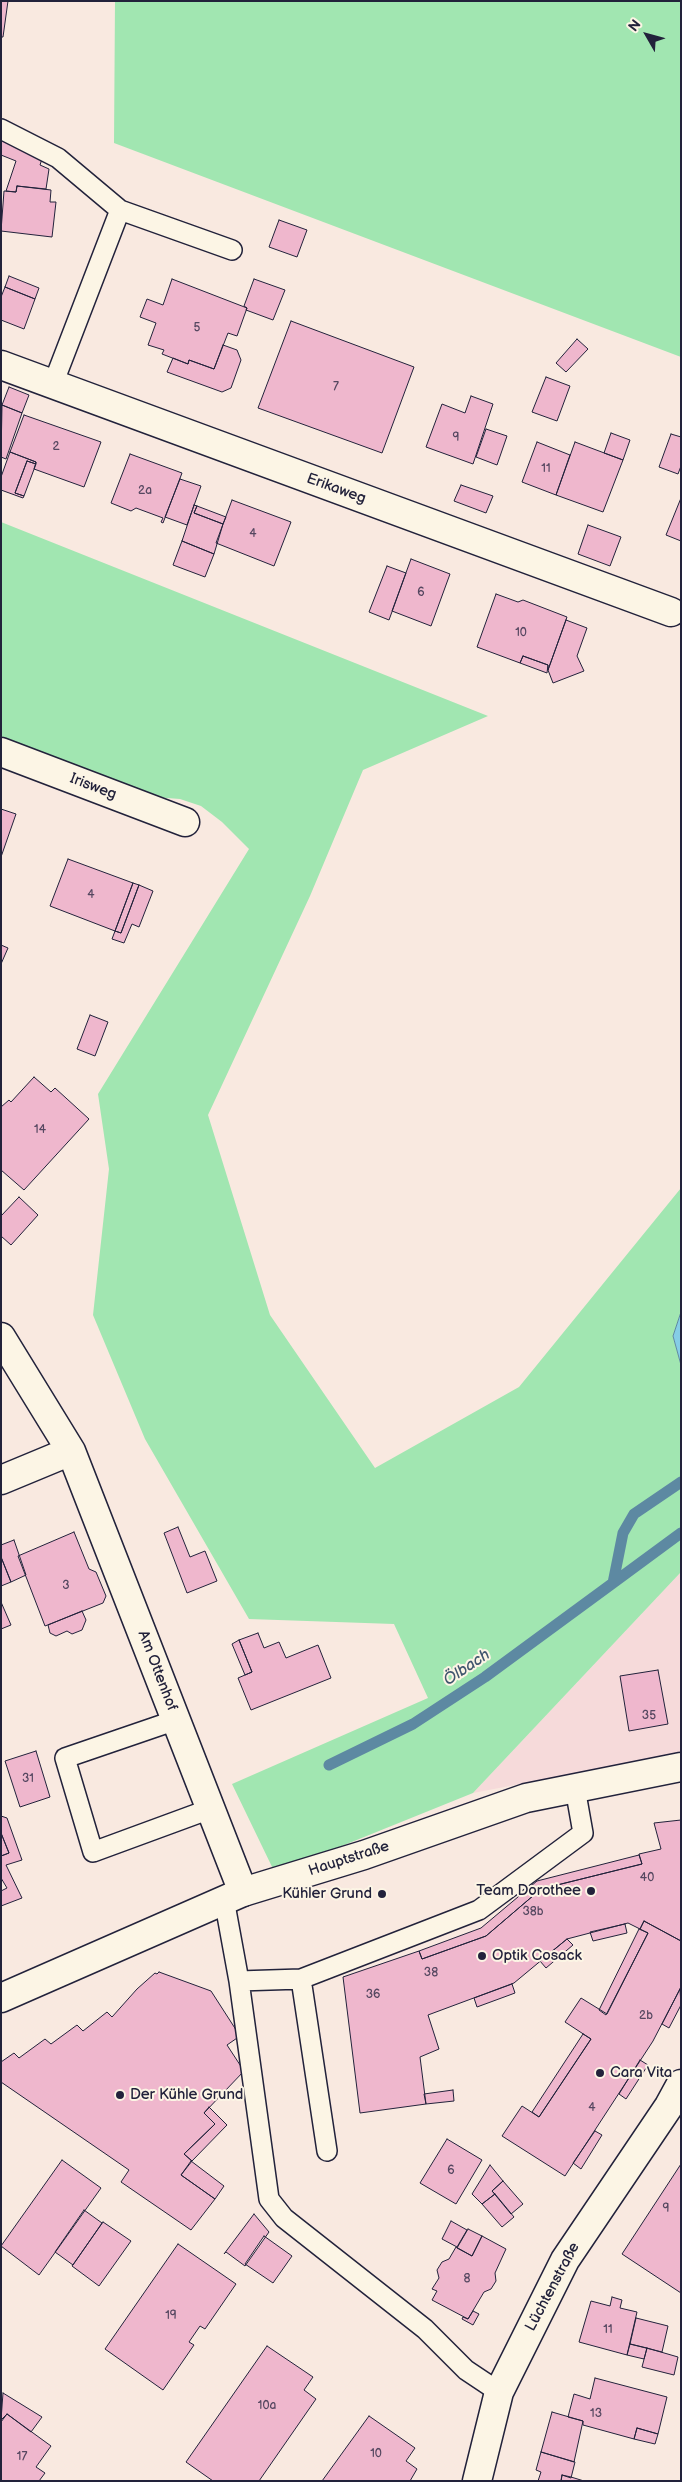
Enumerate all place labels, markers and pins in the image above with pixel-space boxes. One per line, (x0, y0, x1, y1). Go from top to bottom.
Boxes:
place label: Team Dorothee (476, 1882, 581, 1900)
place label: Kühler Grund (282, 1885, 372, 1903)
marker: Team Dorothee (585, 1885, 597, 1897)
marker: Kühler Grund (376, 1888, 388, 1900)
place label: Optik Cosack (492, 1947, 582, 1965)
marker: Optik Cosack (476, 1950, 488, 1962)
place label: Cara Vita (610, 2064, 672, 2082)
marker: Cara Vita (594, 2067, 606, 2079)
place label: Der Kühle Grund (130, 2086, 243, 2104)
marker: Der Kühle Grund (114, 2089, 126, 2101)

